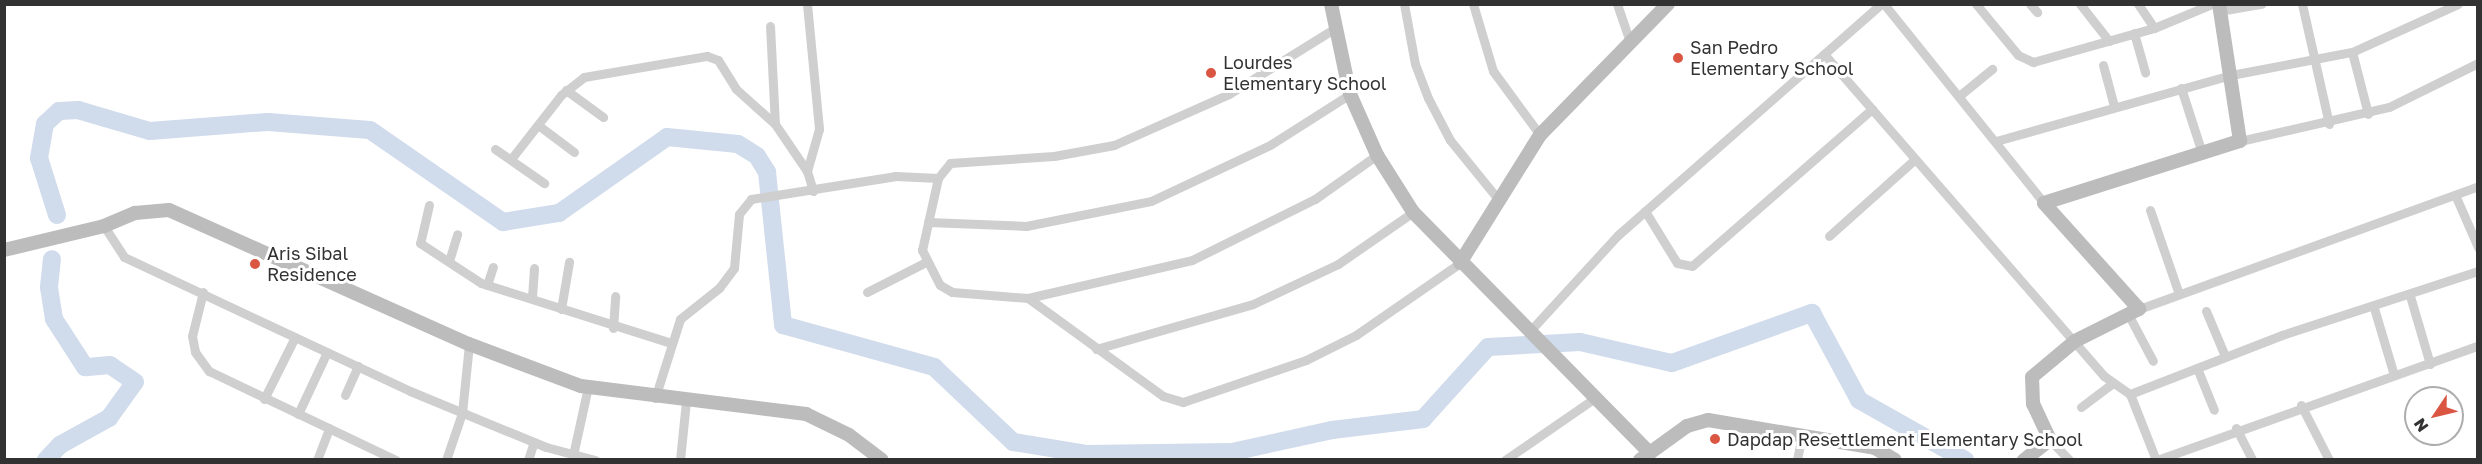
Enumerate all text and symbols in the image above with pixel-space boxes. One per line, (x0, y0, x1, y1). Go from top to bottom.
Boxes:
place label: San Pedro Elementary School (1690, 37, 1854, 80)
marker: San Pedro Elementary School (1671, 51, 1685, 65)
place label: Lourdes Elementary School (1223, 52, 1387, 94)
marker: Lourdes Elementary School (1204, 66, 1218, 80)
place label: Aris Sibal Residence (267, 243, 357, 286)
marker: Aris Sibal Residence (248, 257, 262, 271)
north arrow (2404, 386, 2464, 446)
text: N (2409, 414, 2433, 436)
place label: Dapdap Resettlement Elementary School (1727, 428, 2083, 450)
marker: Dapdap Resettlement Elementary School (1708, 432, 1722, 446)

